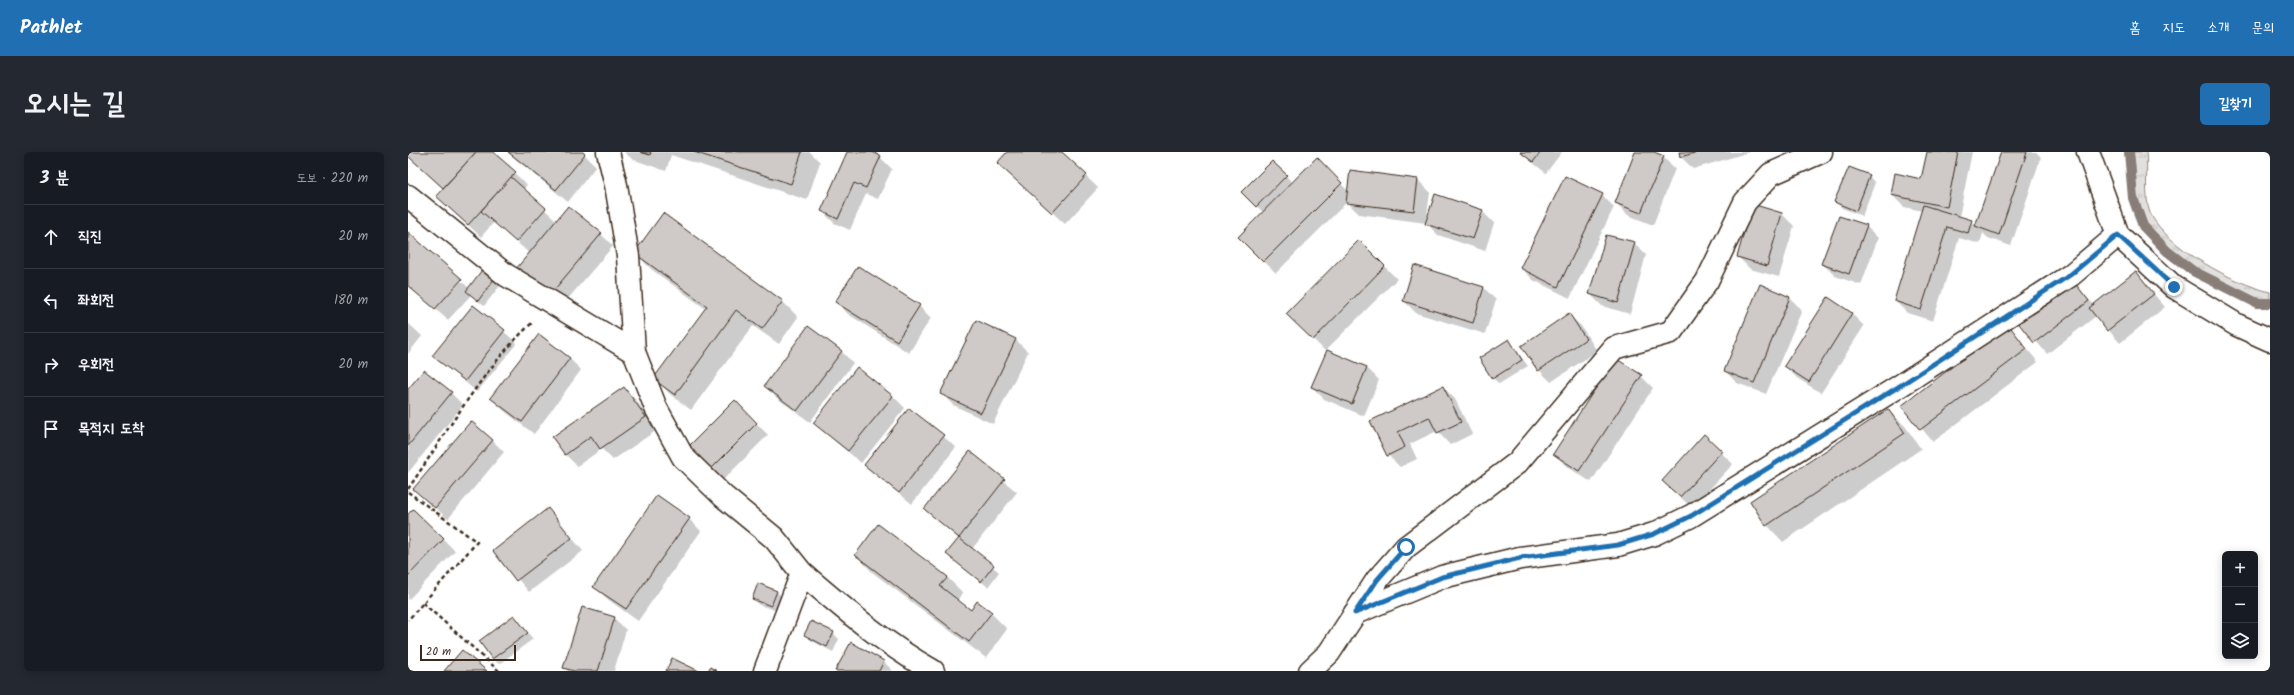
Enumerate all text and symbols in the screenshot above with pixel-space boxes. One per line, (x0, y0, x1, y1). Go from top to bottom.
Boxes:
text: Pathlet (20, 13, 82, 43)
text: 홈 (2129, 17, 2140, 39)
text: 지도 (2162, 17, 2185, 39)
text: 소개 (2207, 17, 2229, 39)
text: 문의 (2251, 17, 2274, 39)
text: 오시는 길 (24, 82, 125, 127)
button: 길찾기 (2200, 83, 2270, 125)
text: 3 분 (40, 165, 70, 192)
text: 도보 · 220 m (296, 168, 368, 189)
text: 직진 (78, 225, 102, 249)
icon: ahead (40, 226, 62, 248)
text: 20 m (338, 226, 368, 247)
route end (2165, 278, 2183, 296)
text: 좌회전 (78, 289, 114, 313)
icon: left (40, 290, 62, 312)
text: 180 m (334, 290, 368, 311)
text: 우회전 (78, 353, 114, 377)
icon: right (40, 354, 62, 376)
text: 20 m (338, 354, 368, 375)
text: 목적지 도착 (78, 417, 144, 441)
icon: arrive (40, 418, 62, 440)
route start (1397, 538, 1415, 556)
map controls (2222, 551, 2258, 659)
button: + (2222, 551, 2258, 587)
button: − (2222, 587, 2258, 623)
button: layers (2222, 623, 2258, 659)
scale bar (420, 643, 516, 662)
text: 20 m (426, 643, 451, 661)

